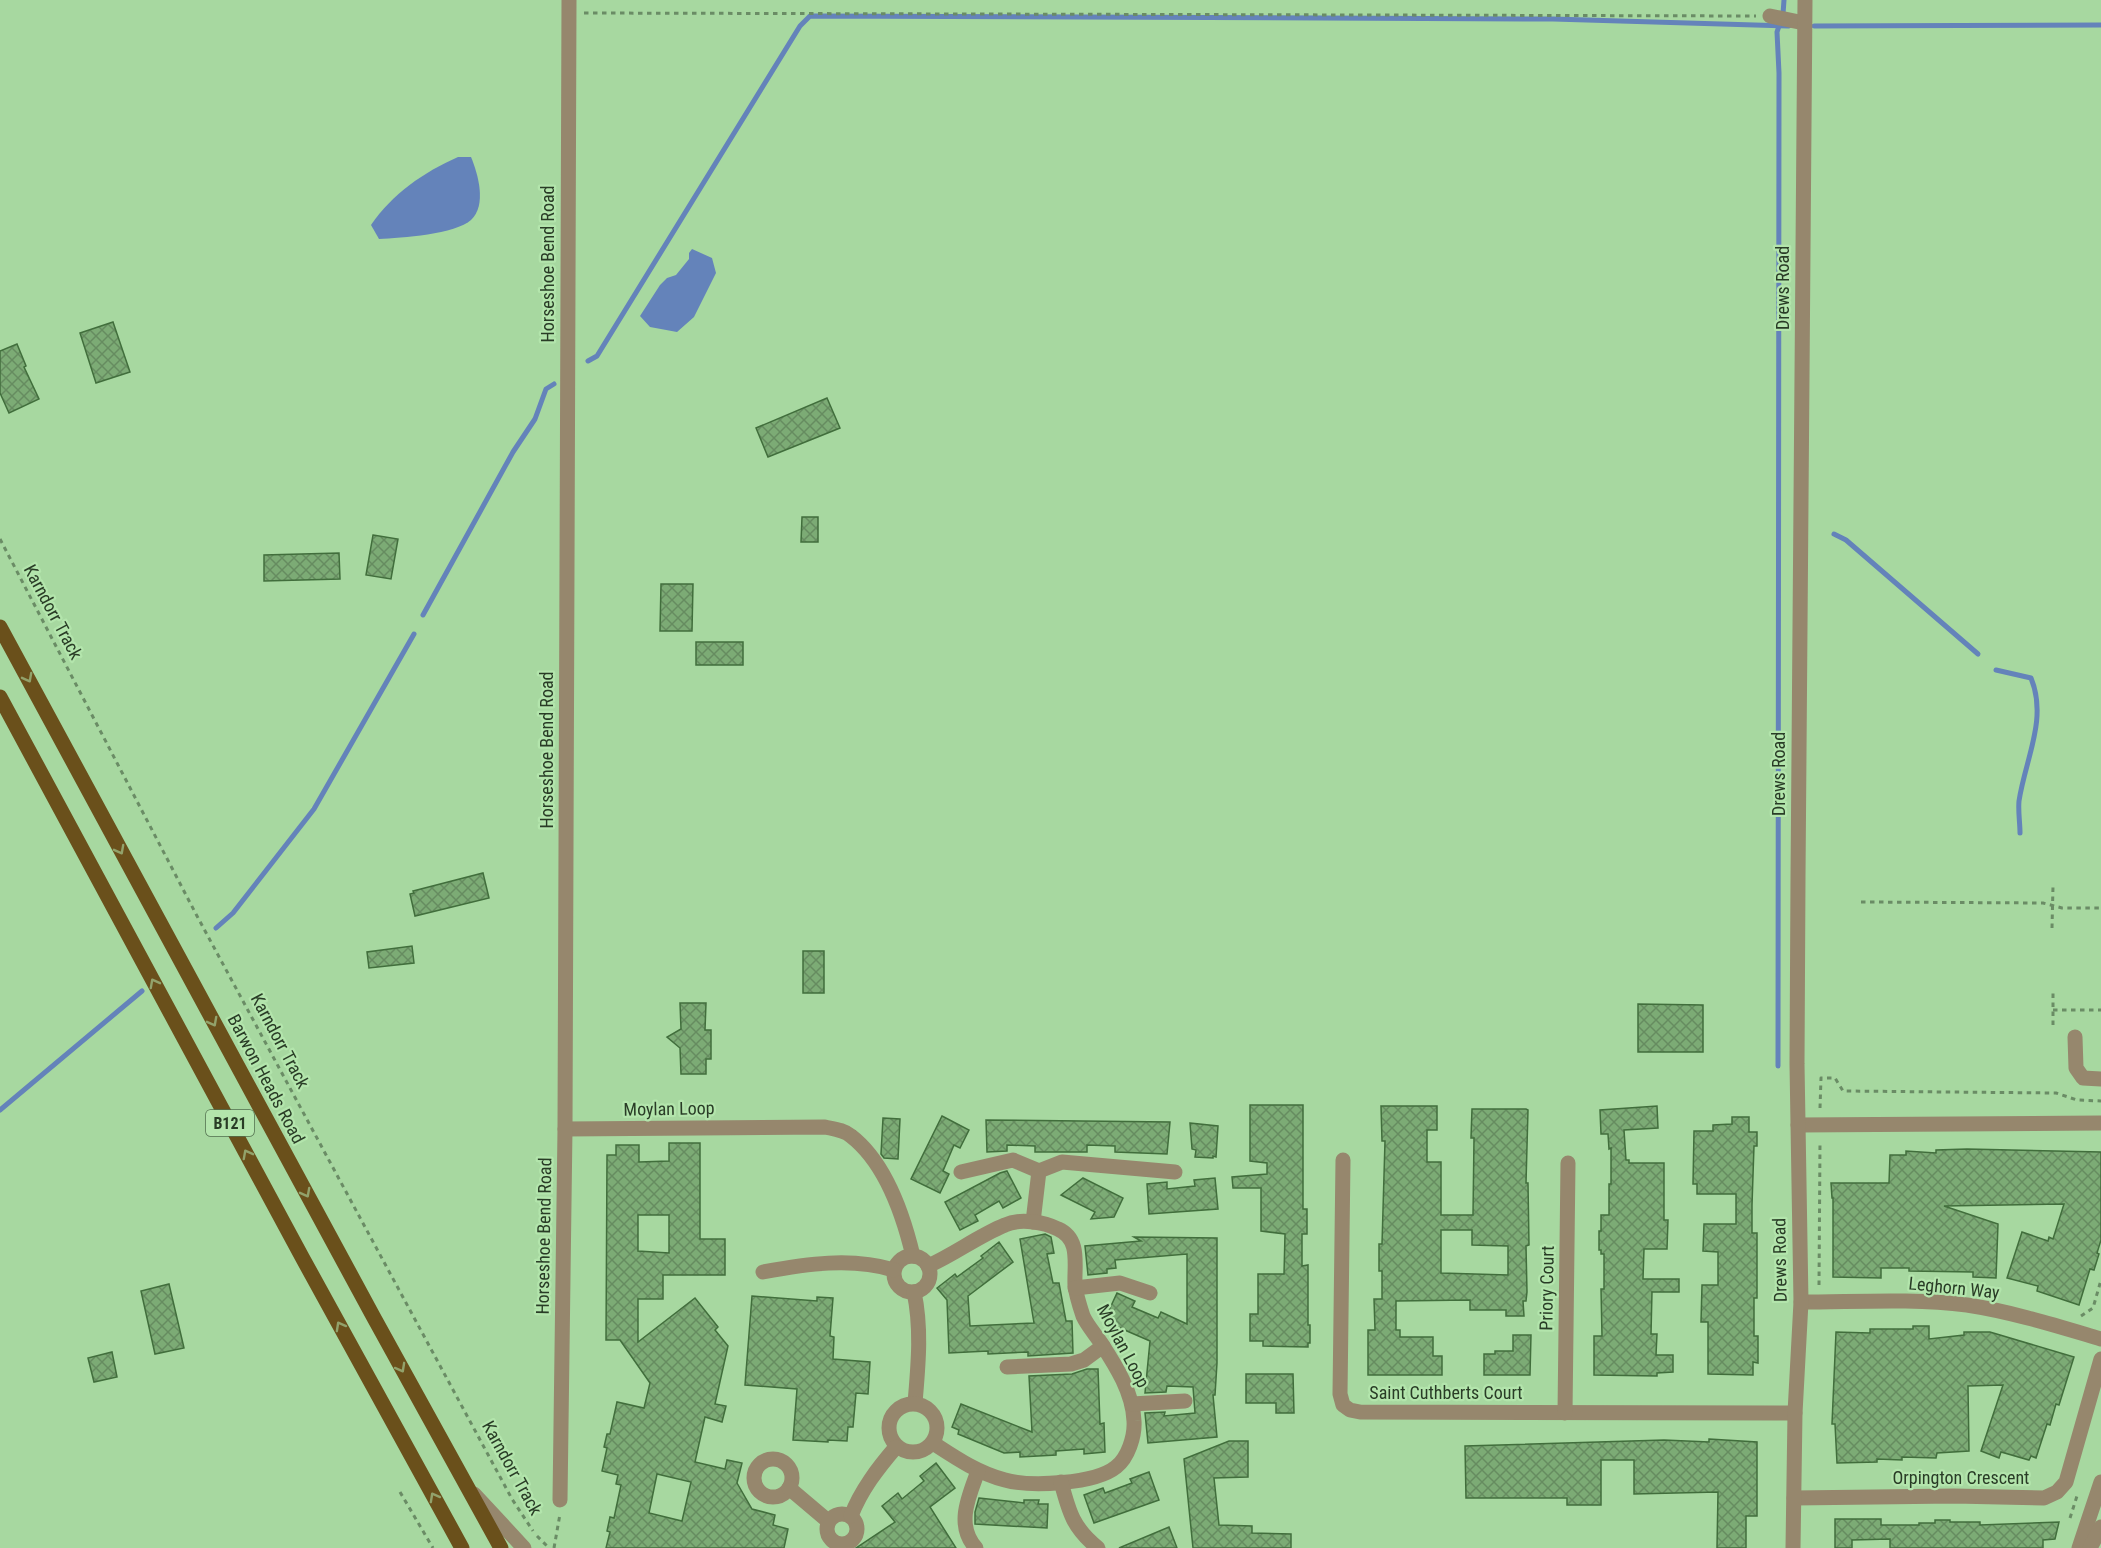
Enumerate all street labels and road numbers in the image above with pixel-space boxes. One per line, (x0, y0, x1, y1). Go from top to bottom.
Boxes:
street label: Horseshoe Bend Road (537, 185, 558, 343)
street label: Drews Road (1772, 246, 1793, 330)
street label: Karndorr Track (20, 561, 87, 663)
street label: Horseshoe Bend Road (536, 671, 557, 829)
street label: Drews Road (1768, 732, 1789, 816)
street label: Karndorr Track (247, 990, 314, 1092)
street label: Barwon Heads Road (224, 1011, 309, 1147)
street label: Moylan Loop (623, 1097, 715, 1120)
road number: B121 (206, 1110, 254, 1136)
street label: Horseshoe Bend Road (532, 1157, 555, 1315)
street label: Drews Road (1768, 1218, 1791, 1302)
street label: Priory Court (1535, 1245, 1558, 1331)
street label: Leghorn Way (1908, 1272, 2001, 1303)
street label: Moylan Loop (1093, 1301, 1154, 1391)
street label: Saint Cuthberts Court (1369, 1382, 1523, 1403)
street label: Karndorr Track (478, 1417, 547, 1518)
street label: Orpington Crescent (1893, 1467, 2029, 1488)

